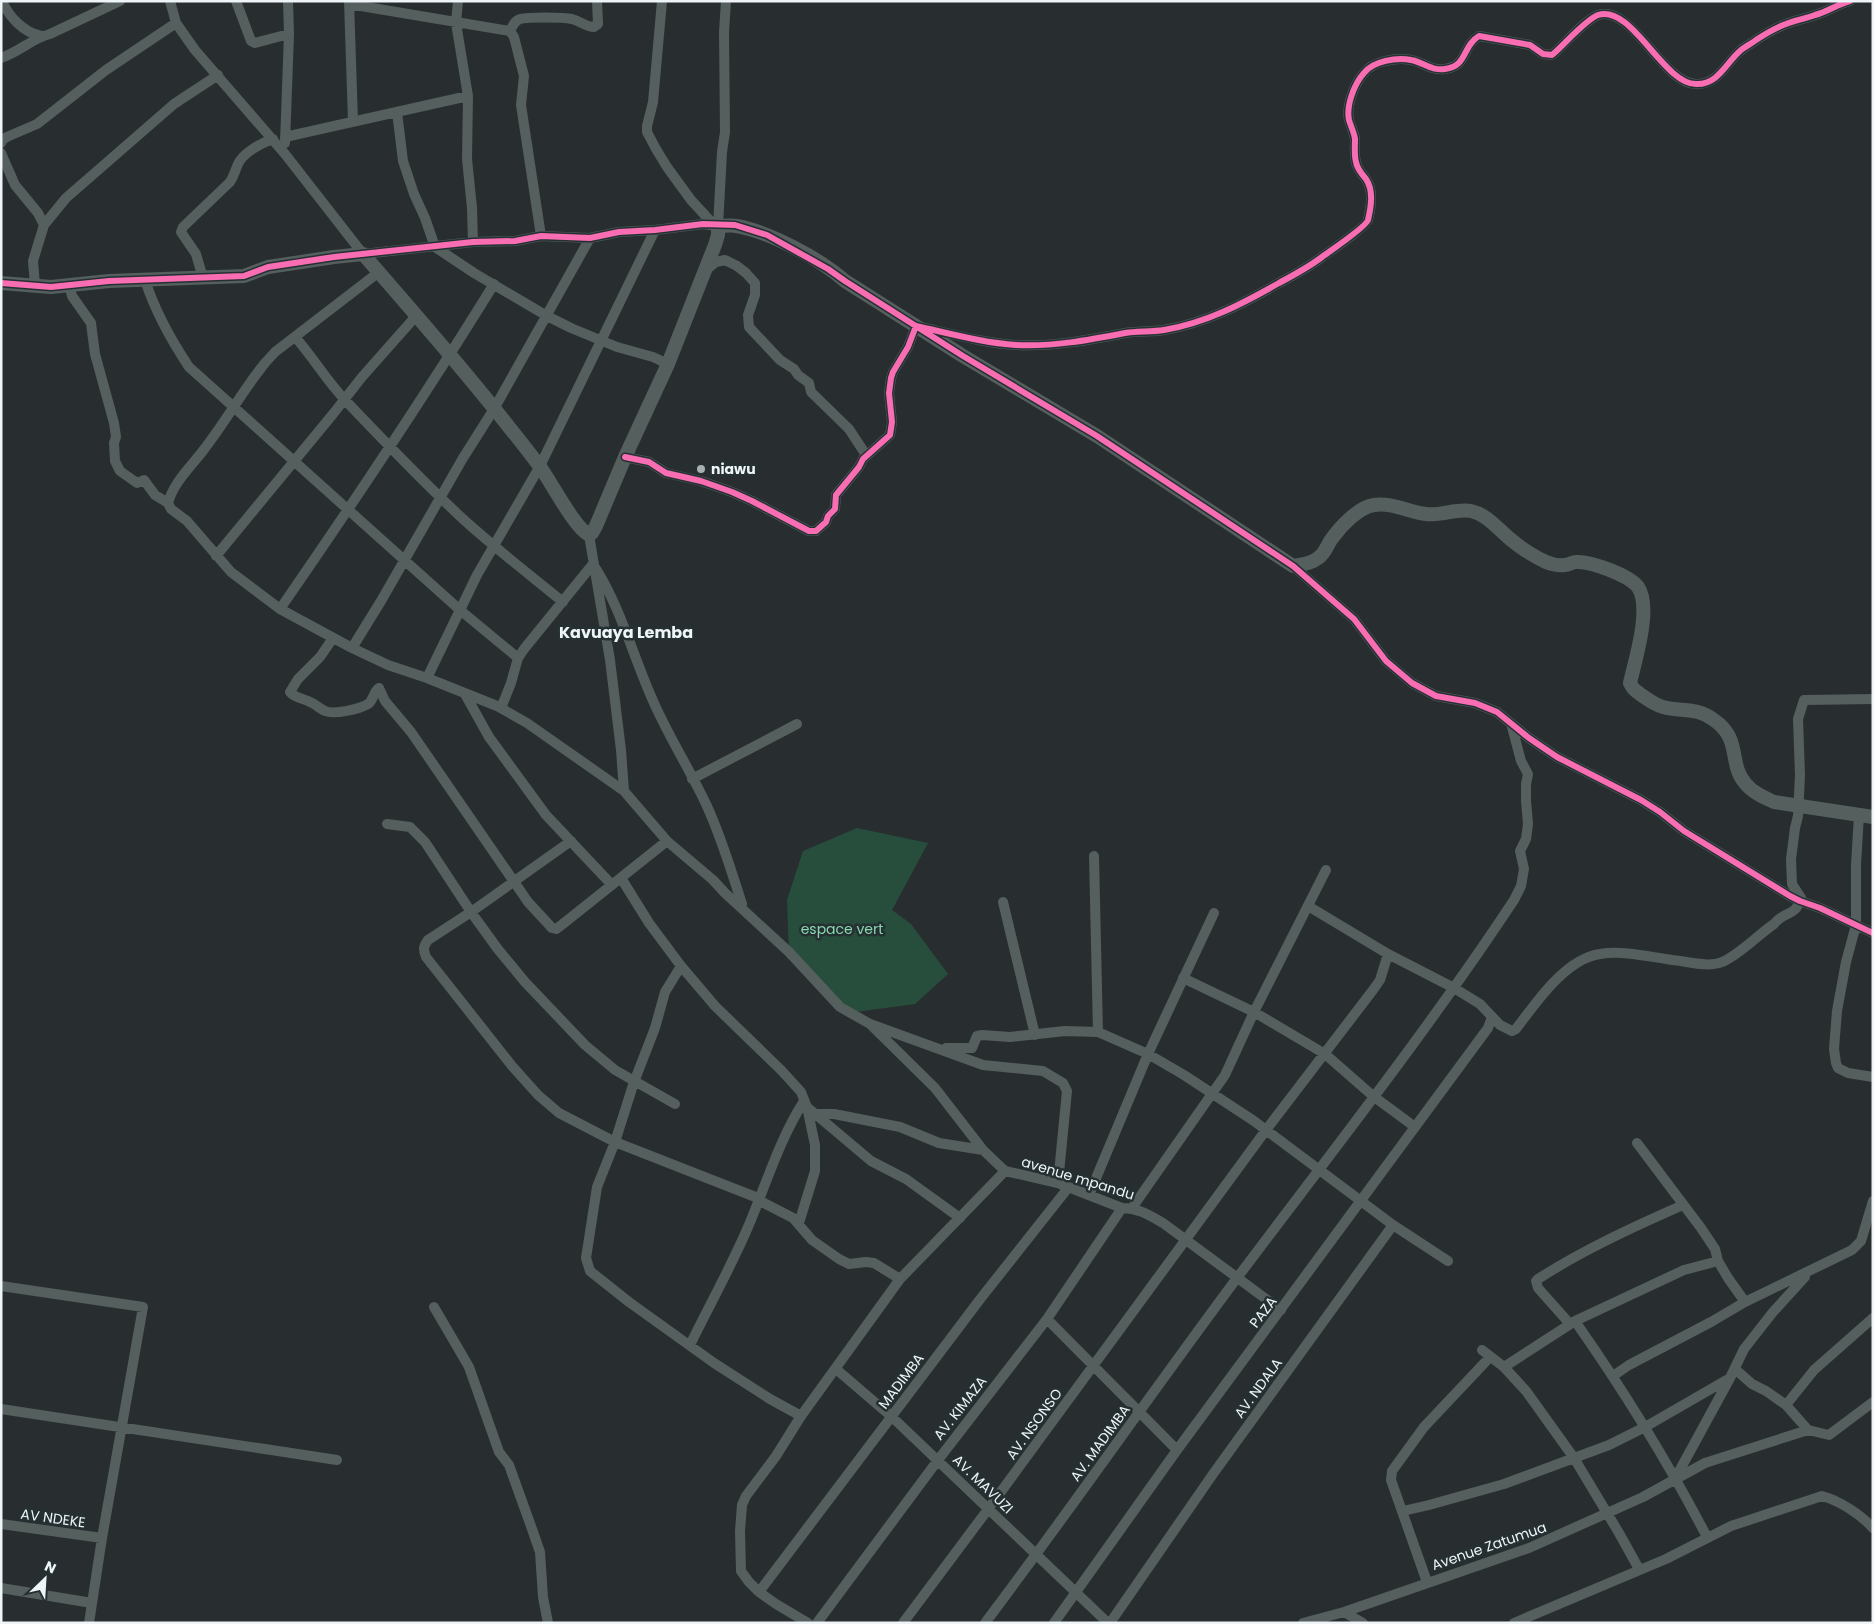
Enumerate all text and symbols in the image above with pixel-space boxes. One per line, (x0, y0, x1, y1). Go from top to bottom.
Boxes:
place label: niawu (711, 459, 756, 479)
marker: niawu (695, 463, 707, 475)
district label: Kavuaya Lemba (559, 621, 693, 644)
park label: espace vert (801, 919, 883, 939)
street label: avenue mpandu (1019, 1151, 1137, 1205)
street label: PAZA (1245, 1292, 1281, 1332)
street label: MADIMBA (873, 1349, 929, 1413)
street label: AV. NDALA (1229, 1354, 1287, 1422)
street label: AV. KIMAZA (929, 1372, 991, 1444)
street label: AV. NSONSO (1001, 1384, 1067, 1464)
street label: AV. MADIMBA (1065, 1401, 1135, 1485)
street label: AV. MAVUZI (948, 1450, 1018, 1518)
street label: AV NDEKE (19, 1504, 87, 1532)
street label: Avenue Zatumua (1429, 1517, 1549, 1575)
north arrow (20, 1554, 70, 1604)
text: N (41, 1556, 59, 1579)

